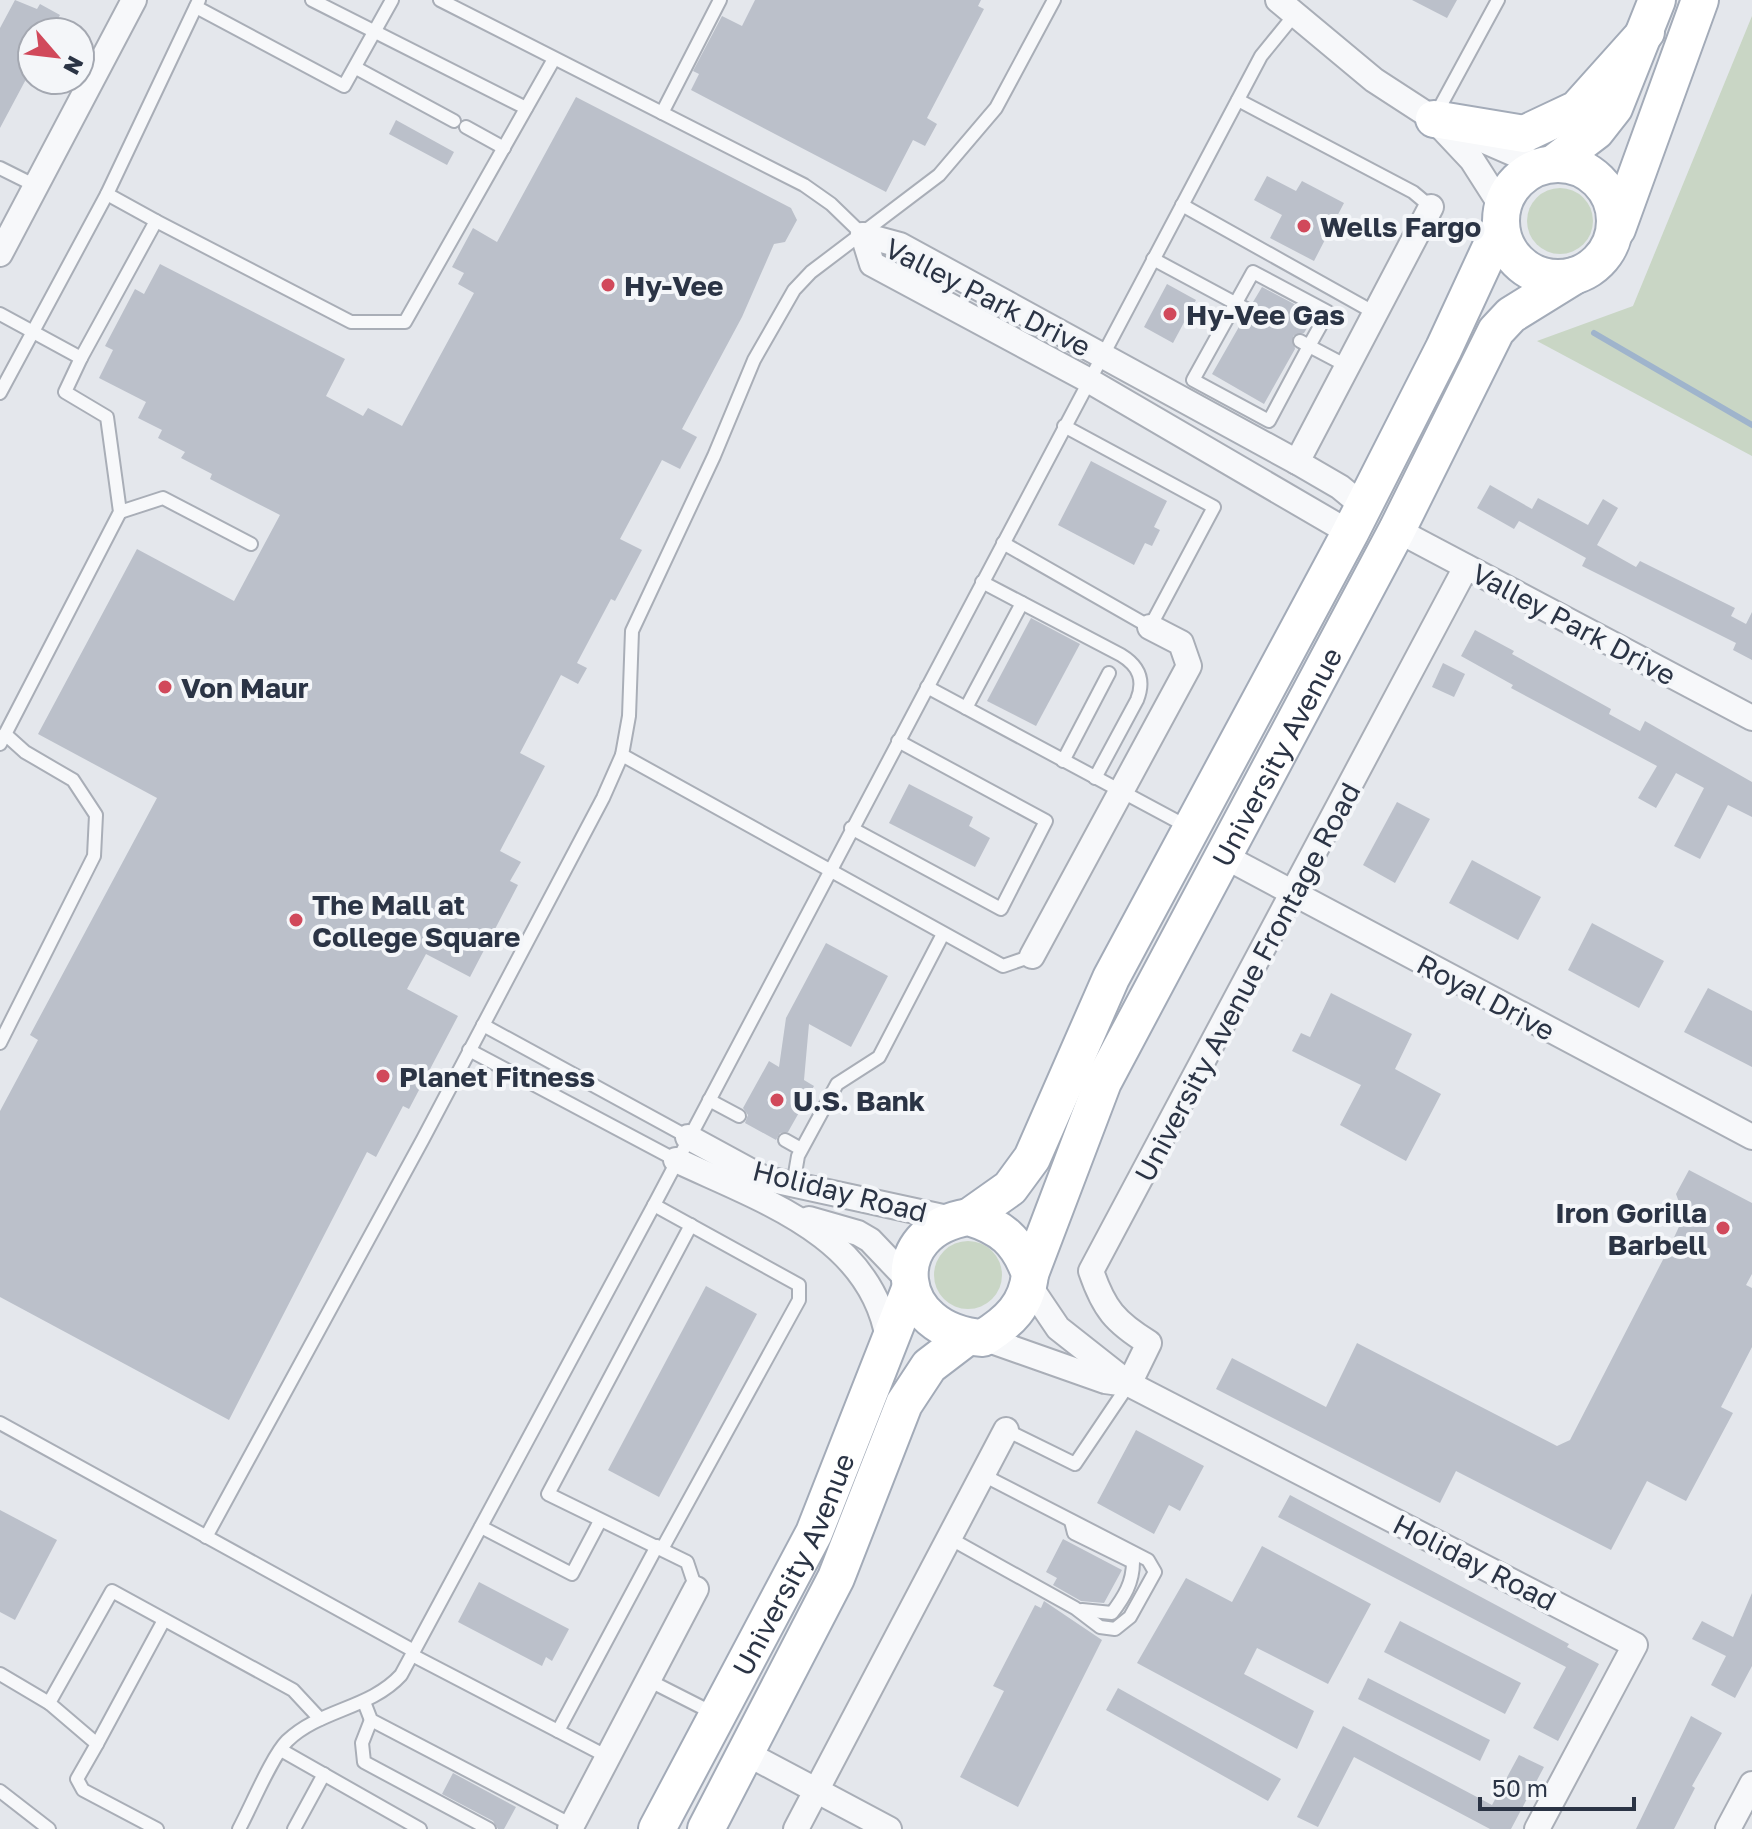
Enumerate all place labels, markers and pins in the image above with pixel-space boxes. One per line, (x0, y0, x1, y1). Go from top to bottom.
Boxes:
place label: Wells Fargo (1320, 210, 1481, 243)
marker: Wells Fargo (1295, 217, 1313, 235)
place label: Hy-Vee (624, 269, 723, 302)
marker: Hy-Vee (599, 276, 617, 294)
place label: Hy-Vee Gas (1186, 298, 1345, 331)
marker: Hy-Vee Gas (1161, 305, 1179, 323)
place label: Von Maur (181, 671, 309, 704)
marker: Von Maur (156, 678, 174, 696)
place label: The Mall at College Square (312, 888, 520, 953)
marker: The Mall at College Square (287, 911, 305, 929)
place label: Planet Fitness (399, 1060, 595, 1093)
marker: Planet Fitness (374, 1067, 392, 1085)
place label: U.S. Bank (793, 1084, 925, 1117)
marker: U.S. Bank (768, 1091, 786, 1109)
place label: Iron Gorilla Barbell (1555, 1196, 1707, 1261)
marker: Iron Gorilla Barbell (1714, 1219, 1732, 1237)

